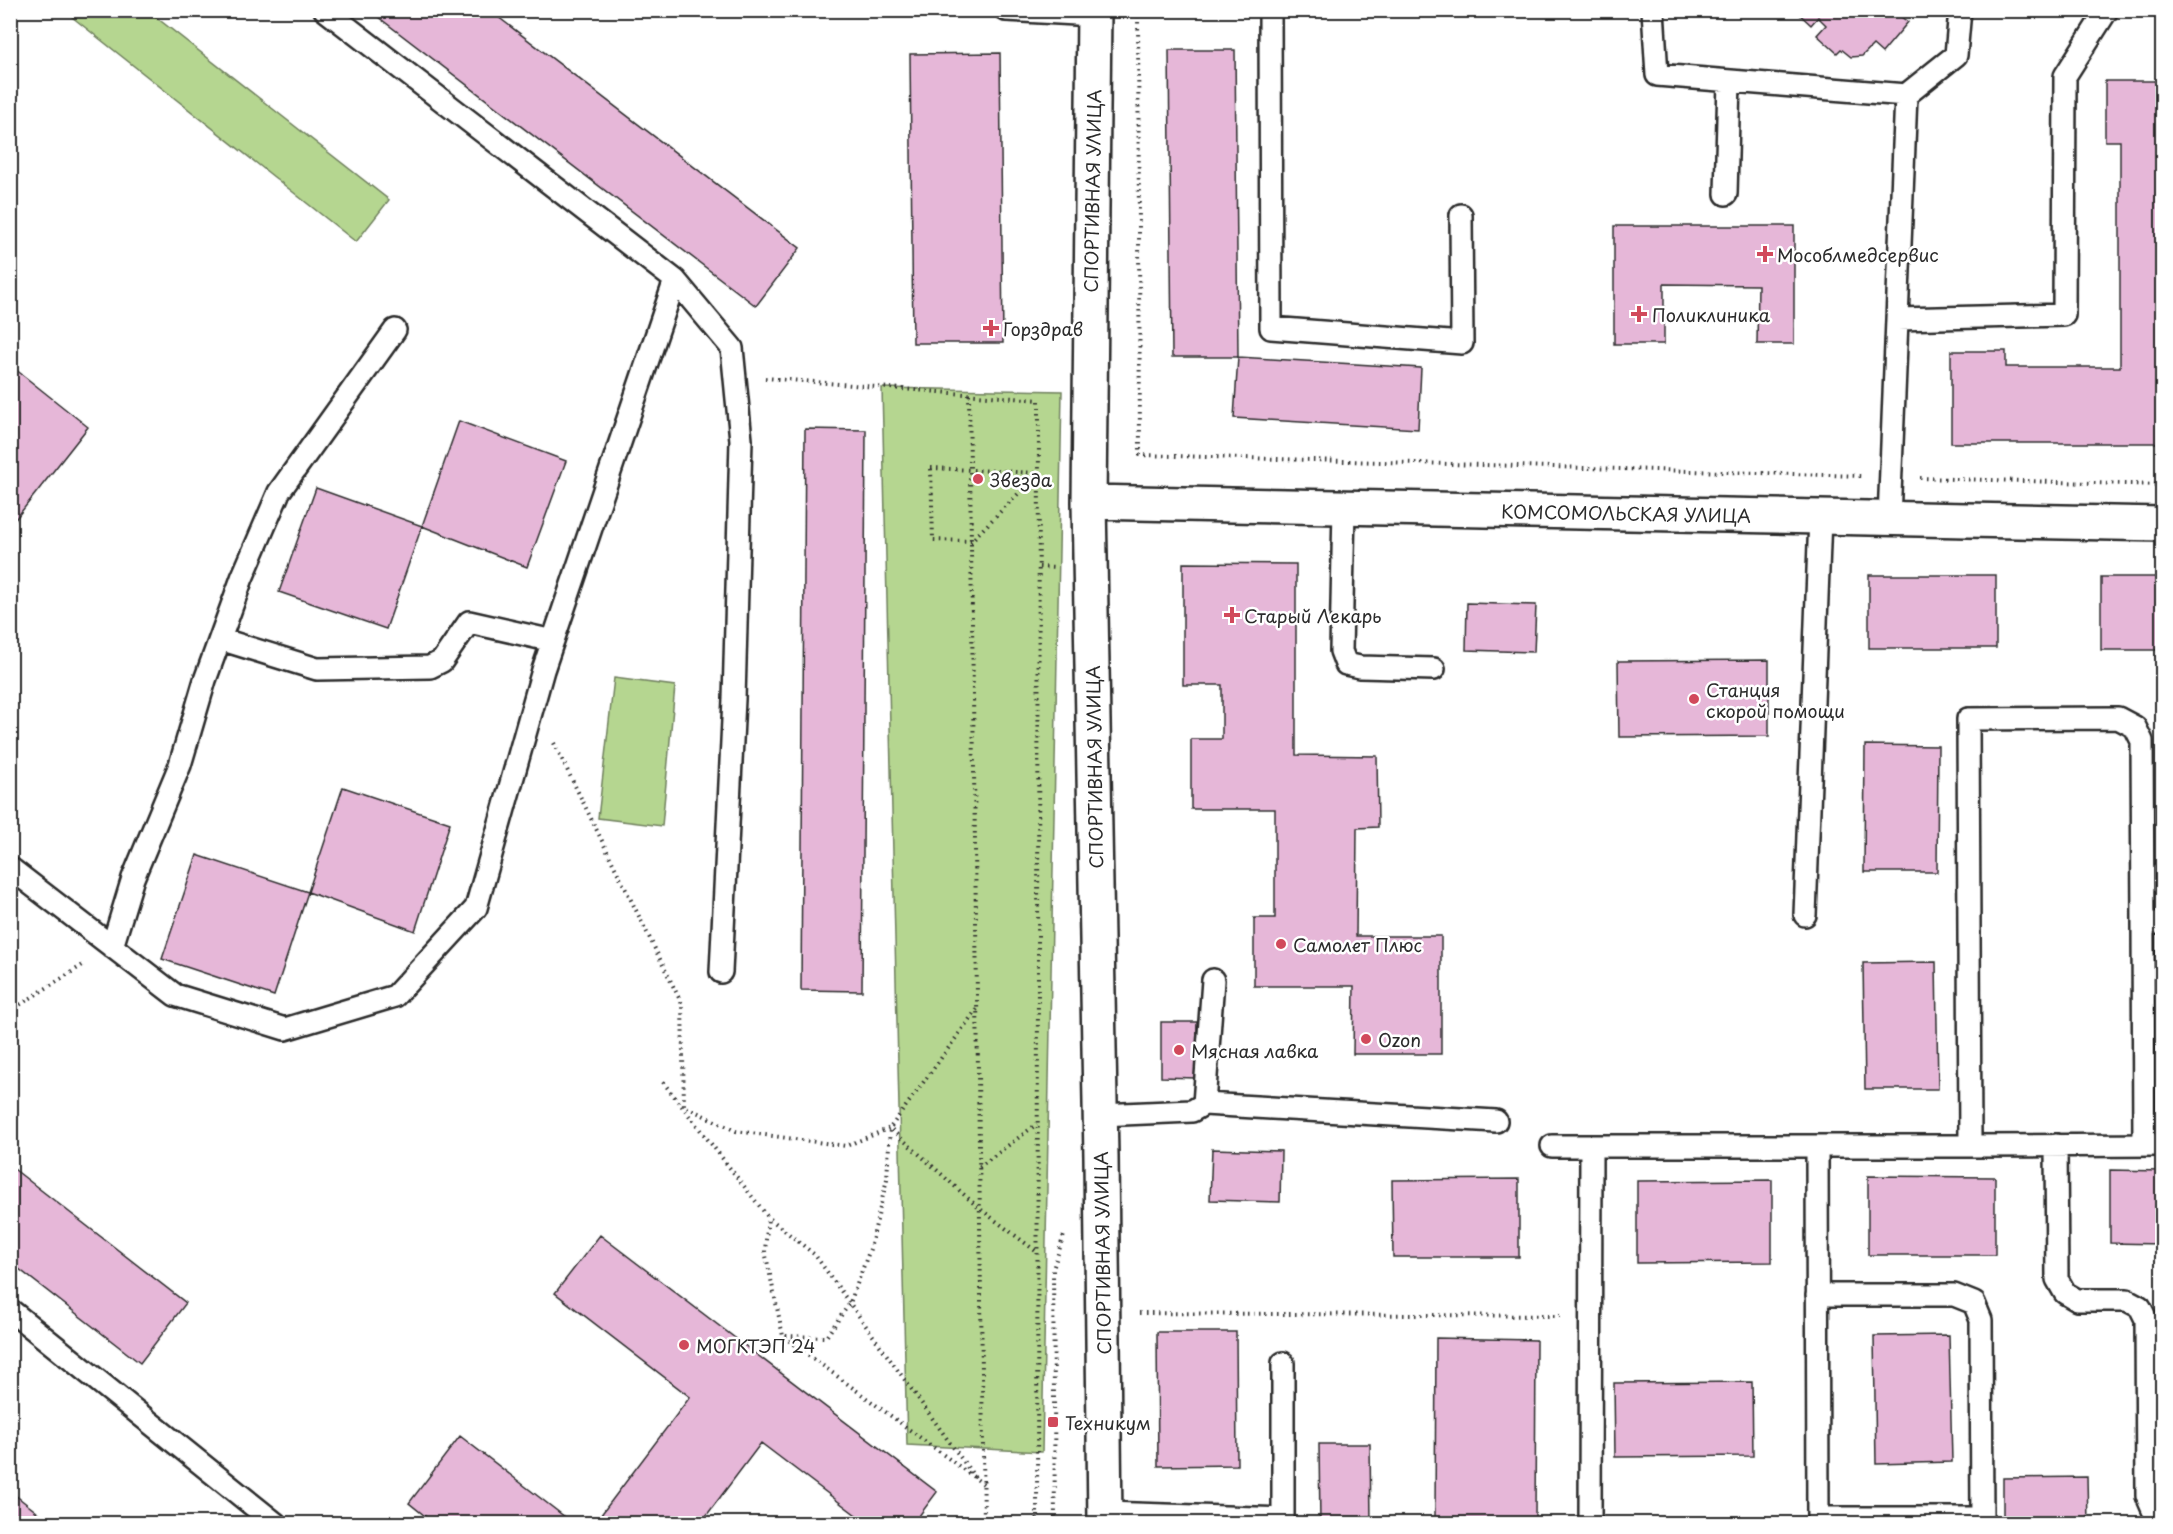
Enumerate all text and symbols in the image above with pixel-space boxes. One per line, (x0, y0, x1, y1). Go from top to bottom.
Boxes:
street label: СПОРТИВНАЯ УЛИЦА (1077, 89, 1107, 293)
place label: Мособлмедсервис (1777, 241, 1939, 268)
marker: Мособлмедсервис (1758, 247, 1772, 261)
place label: Поликлиника (1652, 301, 1771, 328)
marker: Поликлиника (1630, 305, 1648, 323)
place label: Горздрав (1003, 315, 1083, 342)
marker: Горздрав (984, 321, 998, 335)
place label: Звезда (990, 466, 1053, 493)
marker: Звезда (971, 472, 985, 486)
street label: КОМСОМОЛЬСКАЯ УЛИЦА (1501, 497, 1751, 529)
place label: Старый Лекарь (1244, 602, 1381, 629)
marker: Старый Лекарь (1225, 608, 1239, 622)
street label: СПОРТИВНАЯ УЛИЦА (1079, 665, 1109, 869)
place label: Станция скорой помощи (1706, 676, 1845, 724)
marker: Станция скорой помощи (1687, 692, 1701, 706)
place label: Самолет Плюс (1293, 931, 1422, 958)
marker: Самолет Плюс (1274, 937, 1288, 951)
place label: Ozon (1378, 1026, 1421, 1053)
marker: Ozon (1359, 1032, 1373, 1046)
place label: Мясная лавка (1191, 1037, 1319, 1064)
marker: Мясная лавка (1172, 1043, 1186, 1057)
street label: СПОРТИВНАЯ УЛИЦА (1087, 1151, 1117, 1355)
place label: МОГКТЭП 24 (696, 1332, 815, 1359)
marker: МОГКТЭП 24 (677, 1338, 691, 1352)
place label: Техникум (1065, 1409, 1151, 1436)
marker: Техникум (1046, 1415, 1060, 1429)

